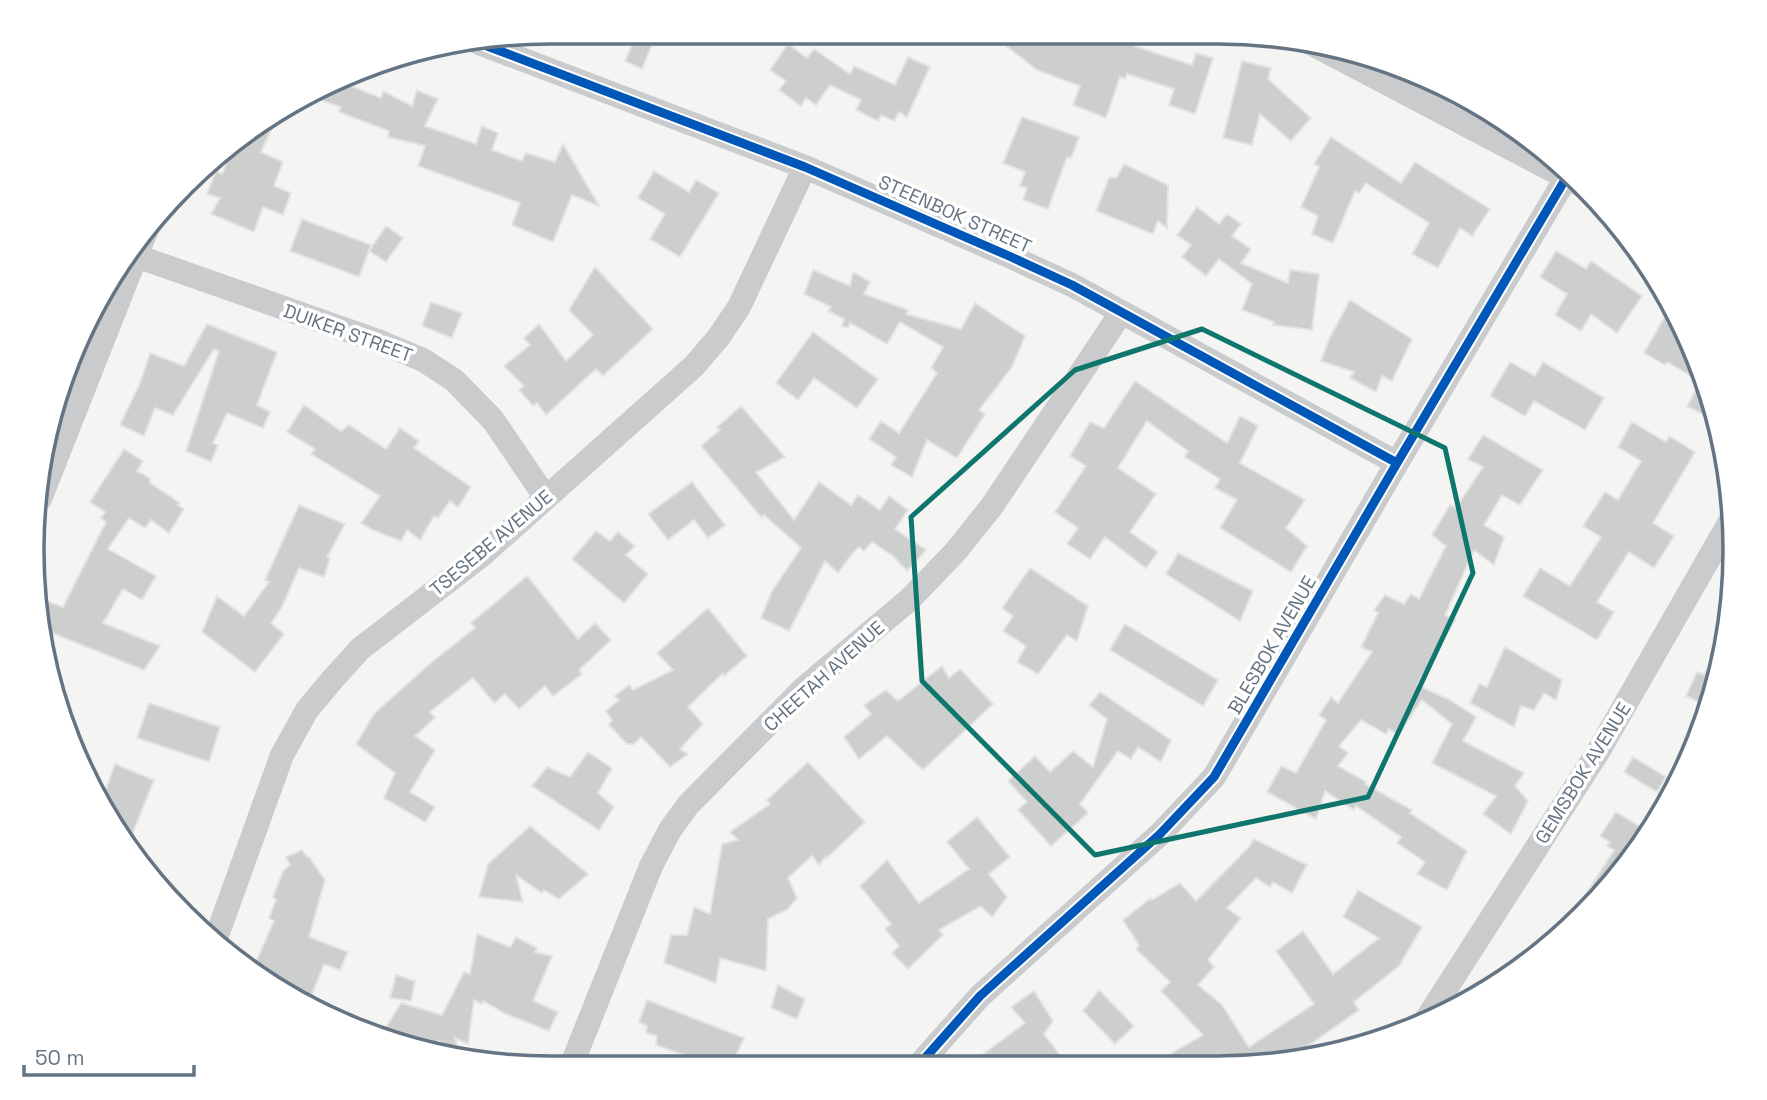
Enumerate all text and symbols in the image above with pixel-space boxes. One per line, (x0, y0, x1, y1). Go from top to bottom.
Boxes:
street label: STEENBOK STREET (875, 169, 1035, 259)
street label: DUIKER STREET (280, 298, 416, 368)
street label: TSESEBE AVENUE (424, 484, 558, 602)
street label: BLESBOK AVENUE (1222, 571, 1322, 719)
street label: CHEETAH AVENUE (758, 615, 890, 737)
street label: GEMSBOK AVENUE (1529, 698, 1637, 848)
scale bar (24, 1034, 194, 1078)
text: 50 m (35, 1044, 85, 1071)

